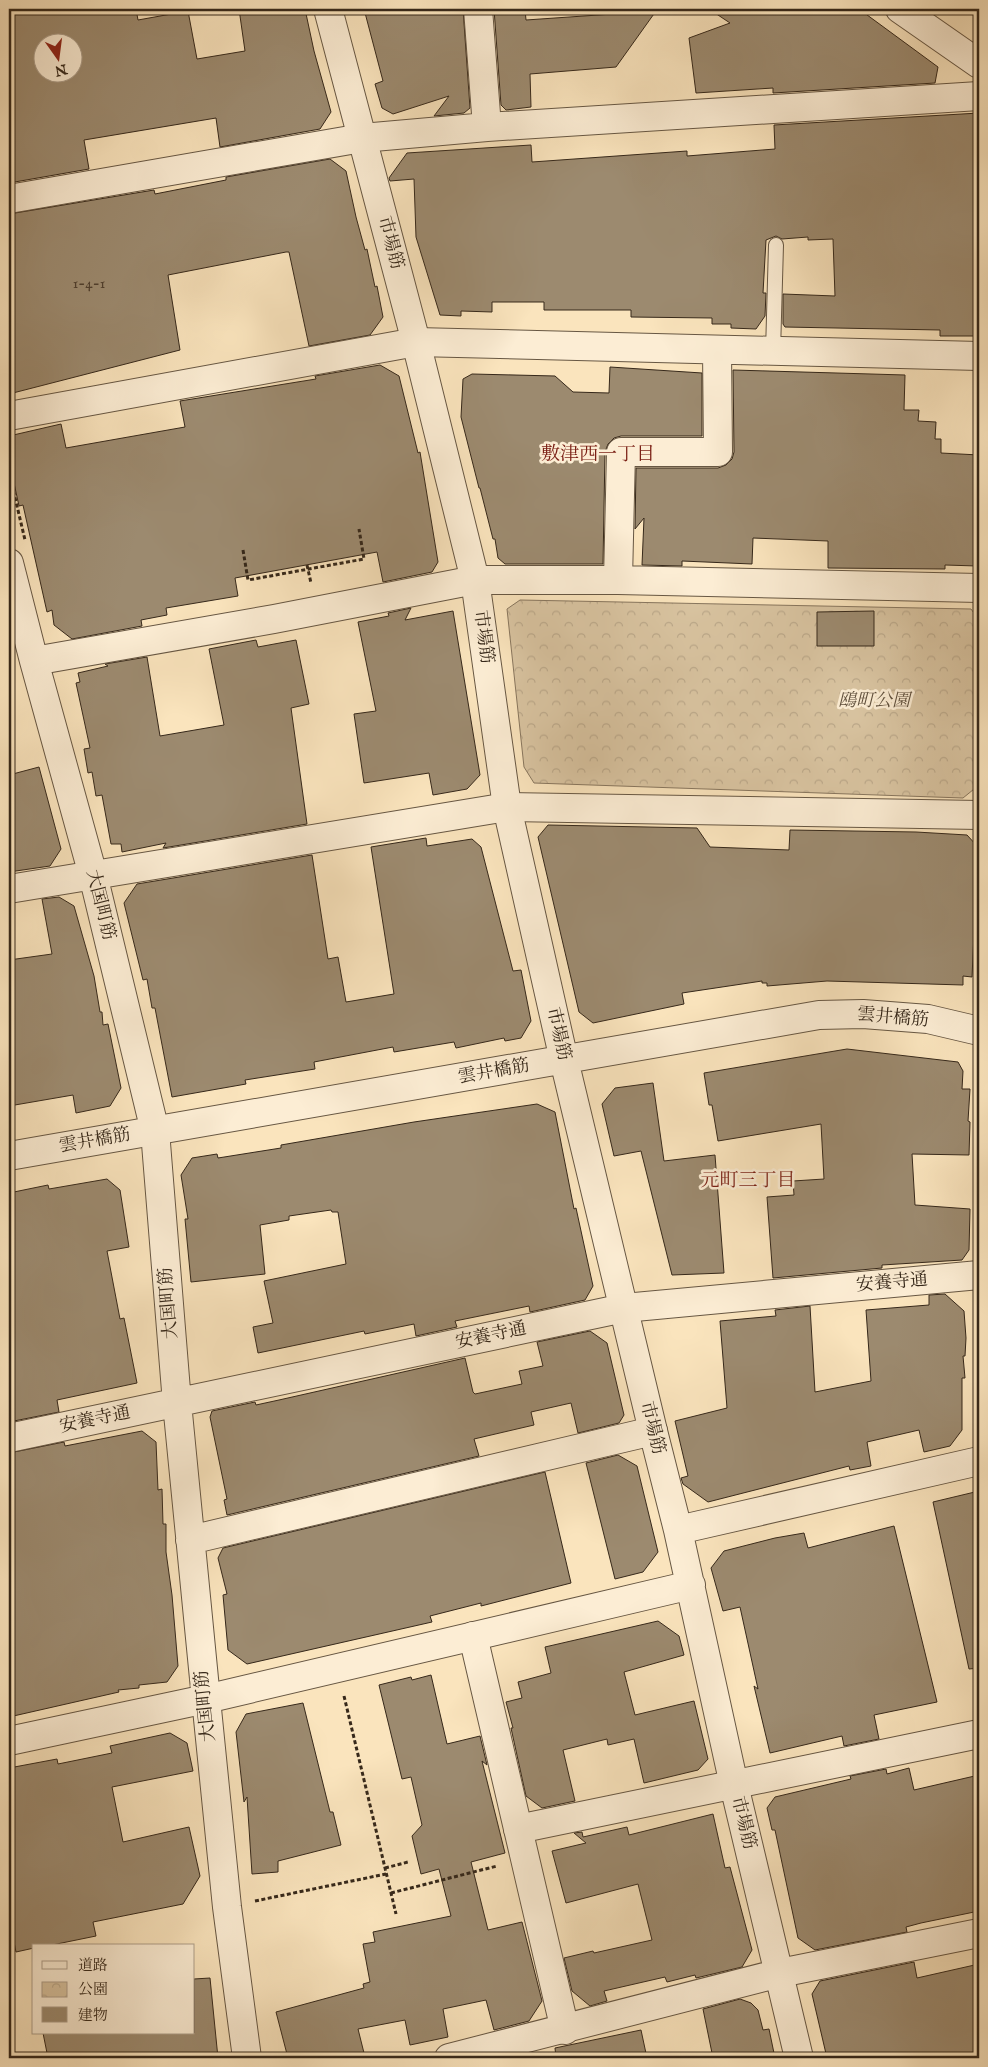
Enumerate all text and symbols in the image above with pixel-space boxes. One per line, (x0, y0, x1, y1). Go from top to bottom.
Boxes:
north arrow (32, 32, 82, 82)
text: N (53, 59, 70, 80)
street label: 市場筋 (372, 214, 408, 272)
house number: 1-4-1 (73, 274, 105, 293)
district label: 敷津西一丁目 (541, 443, 655, 467)
street label: 市場筋 (468, 609, 498, 665)
park label: 鴎町公園 (838, 690, 913, 713)
street label: 大国町筋 (80, 867, 120, 943)
street label: 雲井橋筋 (856, 1003, 930, 1033)
street label: 市場筋 (541, 1005, 575, 1063)
street label: 雲井橋筋 (457, 1054, 531, 1090)
street label: 雲井橋筋 (58, 1123, 132, 1159)
district label: 元町三丁目 (700, 1169, 796, 1193)
street label: 大国町筋 (154, 1266, 184, 1340)
street label: 安養寺通 (855, 1268, 929, 1298)
street label: 安養寺通 (453, 1317, 529, 1355)
street label: 市場筋 (634, 1399, 670, 1457)
street label: 安養寺通 (57, 1401, 133, 1439)
street label: 大国町筋 (191, 1669, 221, 1743)
street label: 市場筋 (725, 1794, 761, 1852)
legend (32, 1944, 195, 2034)
text: 道路 (78, 1956, 108, 1975)
text: 公園 (78, 1980, 108, 1999)
text: 建物 (78, 2006, 108, 2025)

